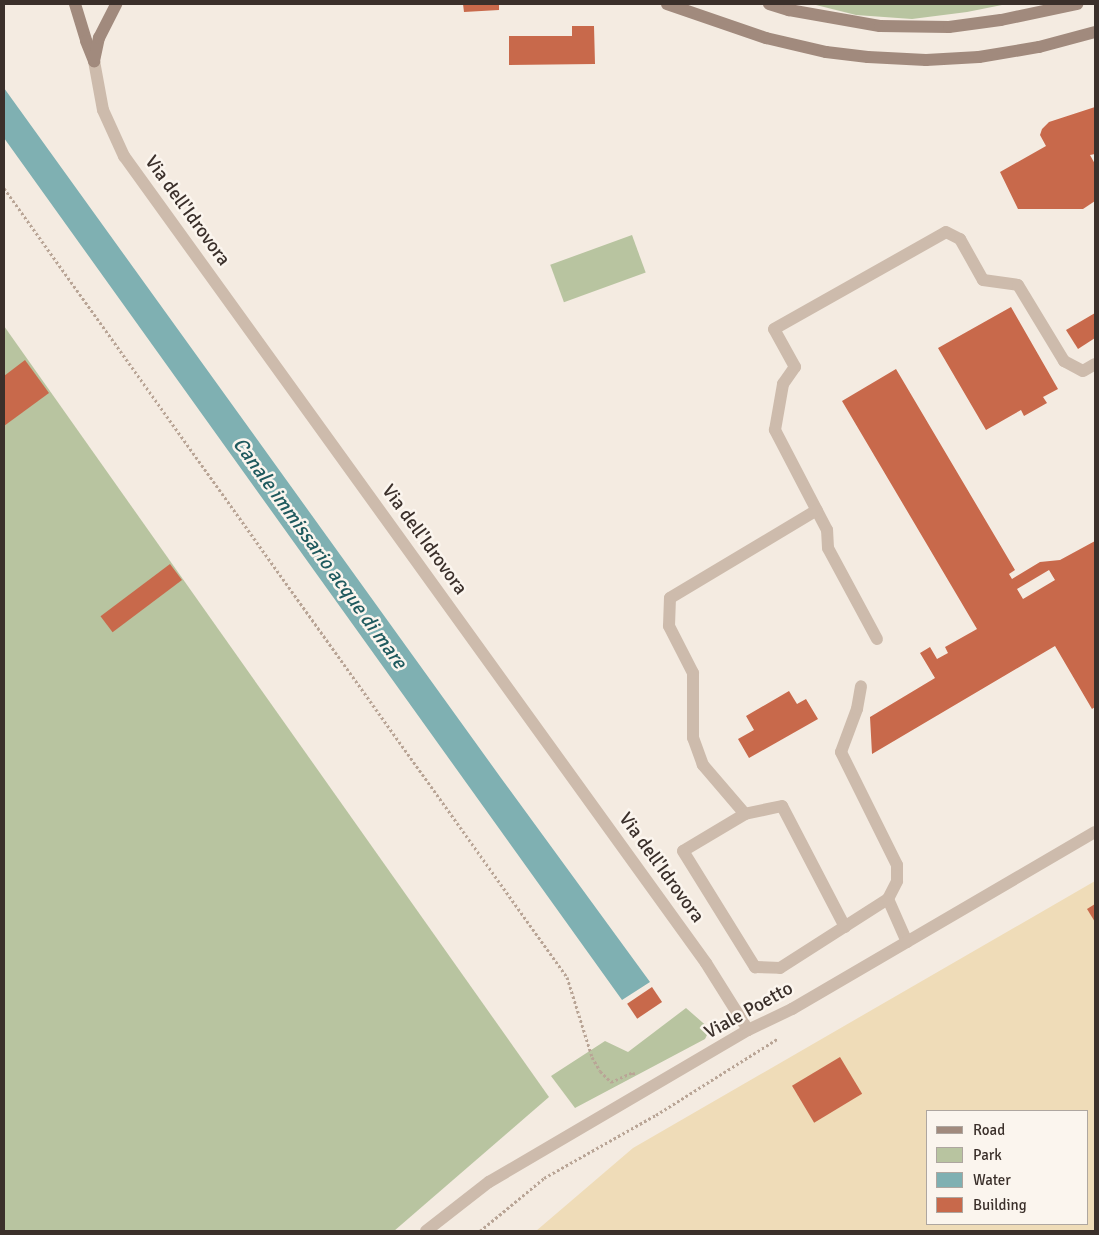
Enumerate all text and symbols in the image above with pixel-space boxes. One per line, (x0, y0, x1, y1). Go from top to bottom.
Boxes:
street label: Via dell'Idrovora (139, 152, 235, 270)
water label: Canale immissario acque di mare (228, 433, 412, 673)
street label: Via dell'Idrovora (376, 481, 472, 599)
street label: Via dell'Idrovora (613, 809, 709, 927)
street label: Viale Poetto (701, 977, 797, 1045)
legend (926, 1110, 1089, 1225)
text: Road (973, 1121, 1005, 1139)
text: Park (973, 1146, 1002, 1164)
text: Water (973, 1171, 1011, 1189)
text: Building (973, 1196, 1027, 1214)

